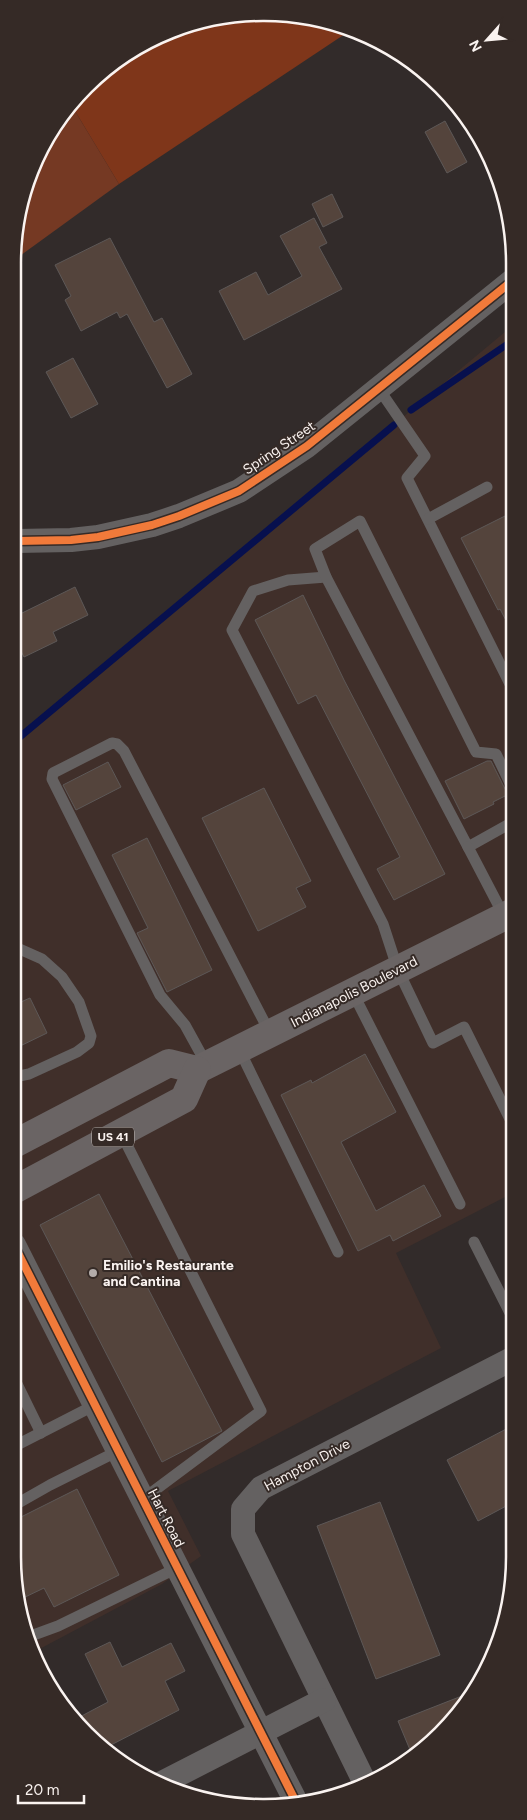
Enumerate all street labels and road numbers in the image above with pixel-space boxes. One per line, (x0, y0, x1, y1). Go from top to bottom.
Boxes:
street label: Spring Street (240, 418, 318, 478)
street label: Indianapolis Boulevard (288, 953, 420, 1031)
road number: US 41 (92, 1128, 134, 1146)
street label: Hampton Drive (261, 1435, 353, 1495)
street label: Hart Road (144, 1486, 188, 1550)

